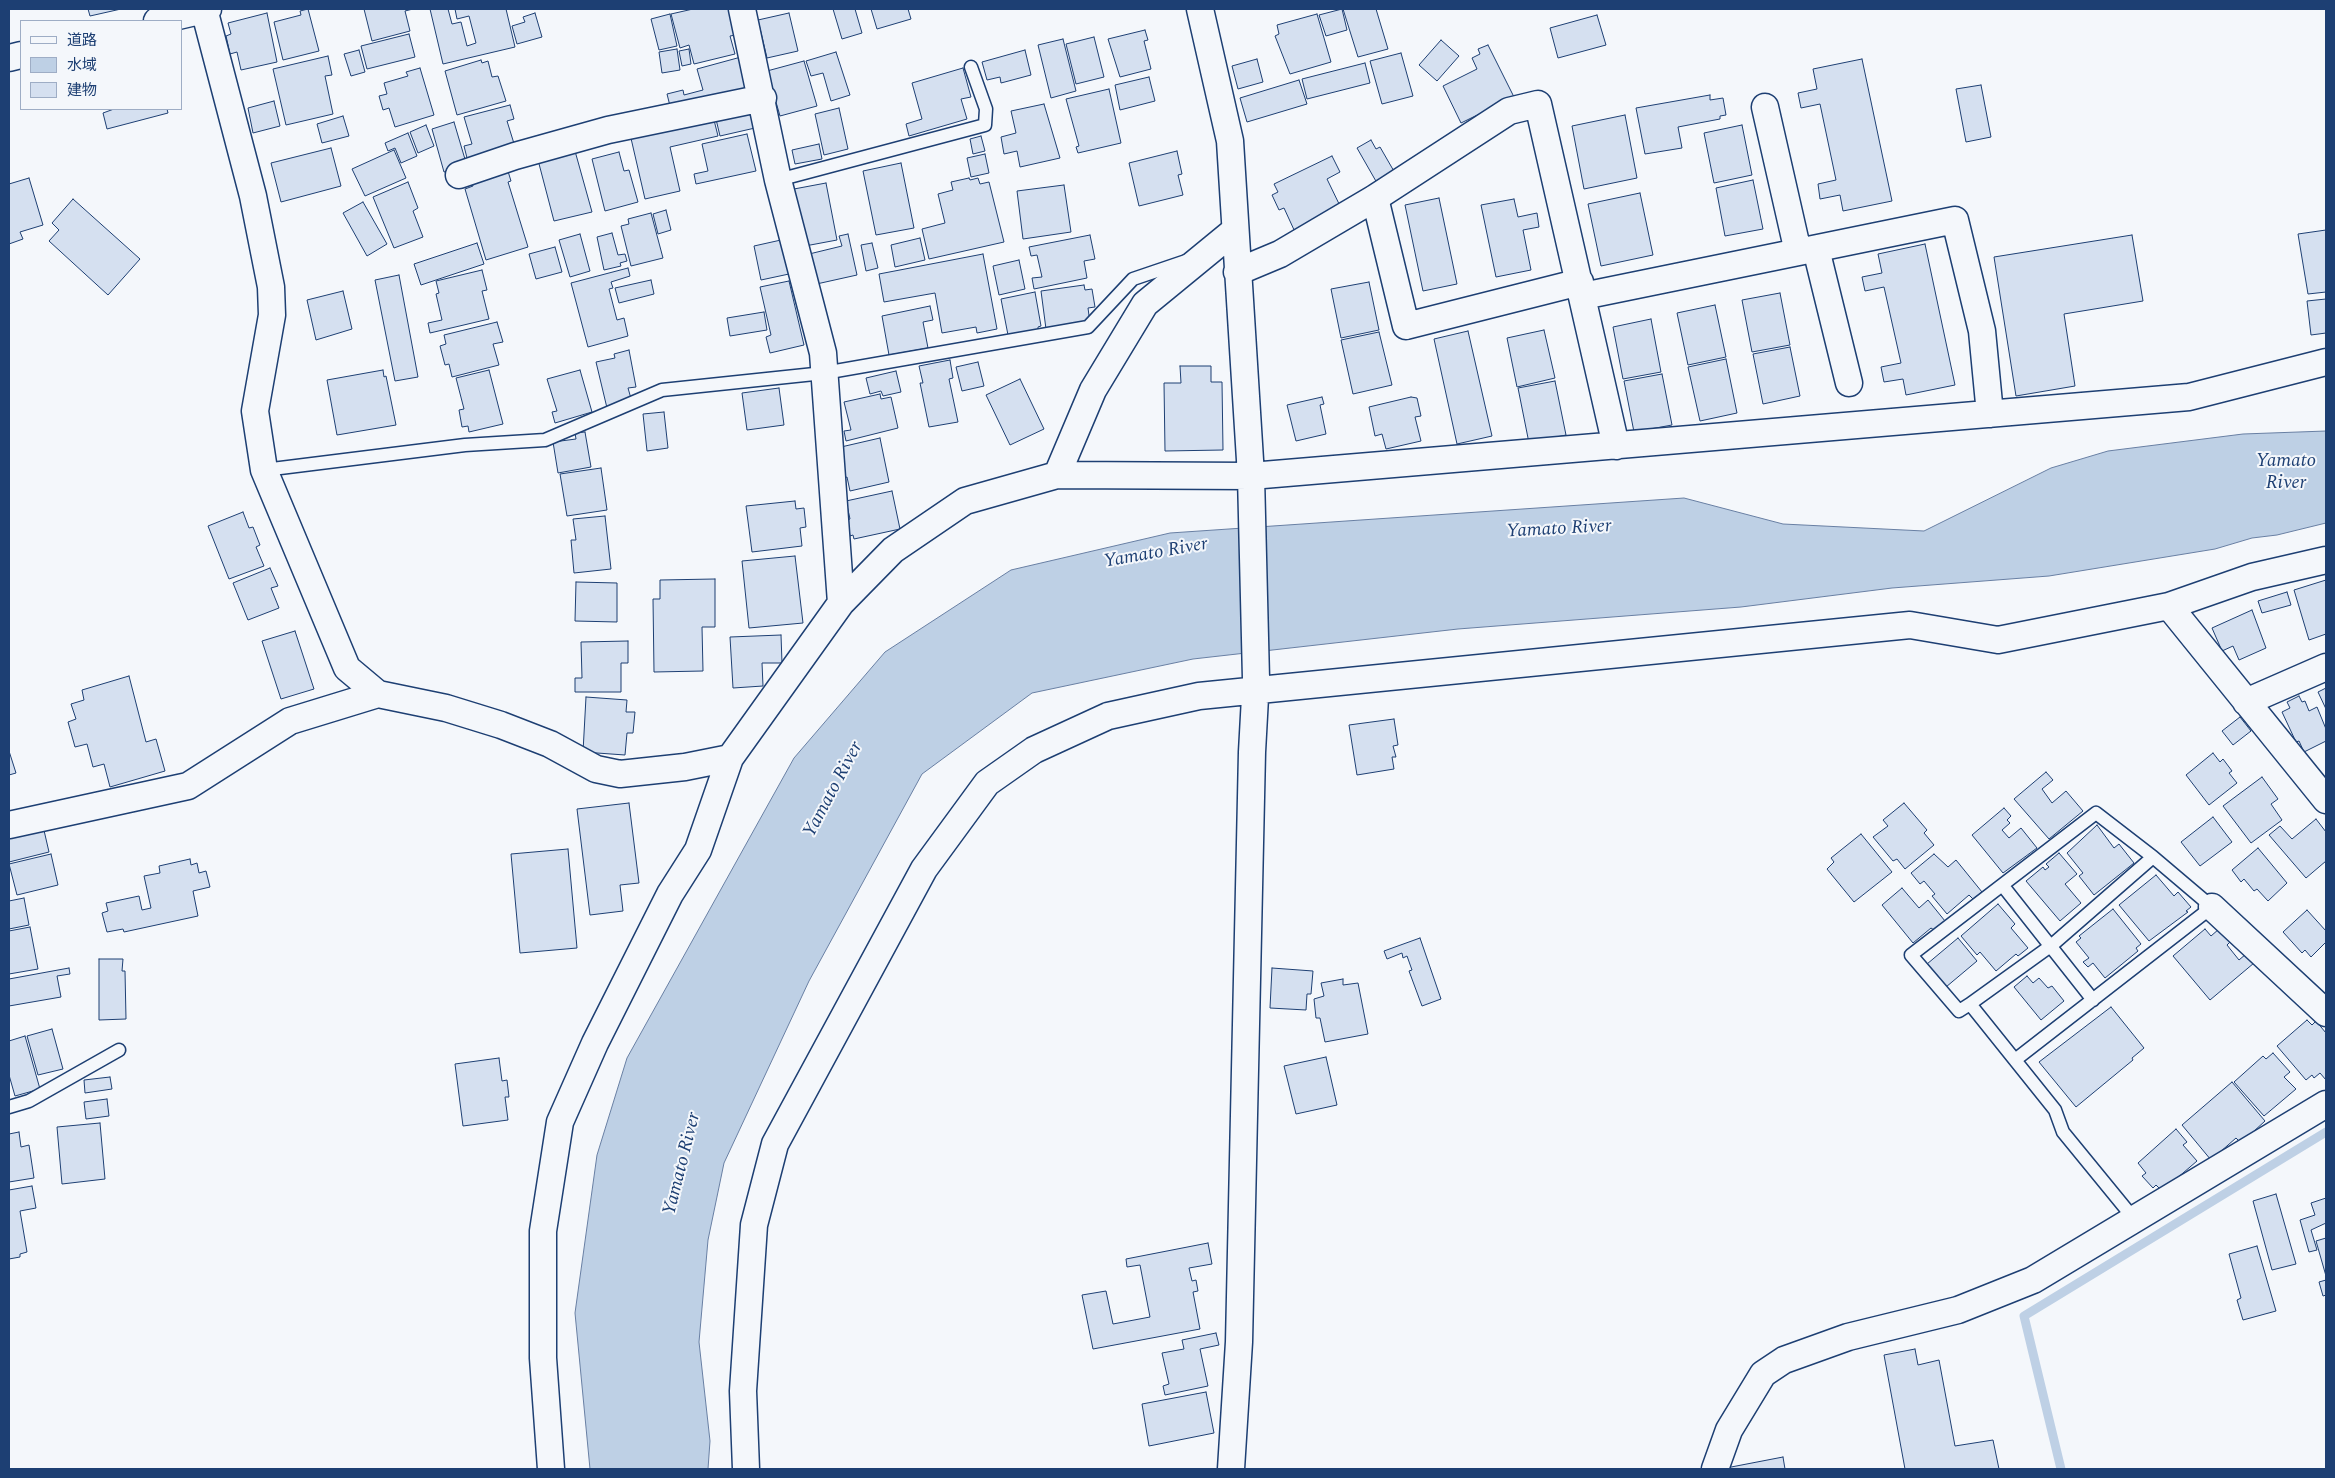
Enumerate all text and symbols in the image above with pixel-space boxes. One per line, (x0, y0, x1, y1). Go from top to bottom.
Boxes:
legend (20, 20, 182, 110)
text: 道路 (67, 29, 97, 52)
text: 水域 (67, 54, 97, 77)
text: 建物 (67, 79, 97, 102)
water label: Yamato River (2256, 451, 2316, 495)
water label: Yamato River (1506, 516, 1612, 544)
water label: Yamato River (1102, 534, 1210, 574)
water label: Yamato River (799, 738, 869, 842)
water label: Yamato River (659, 1110, 707, 1218)

